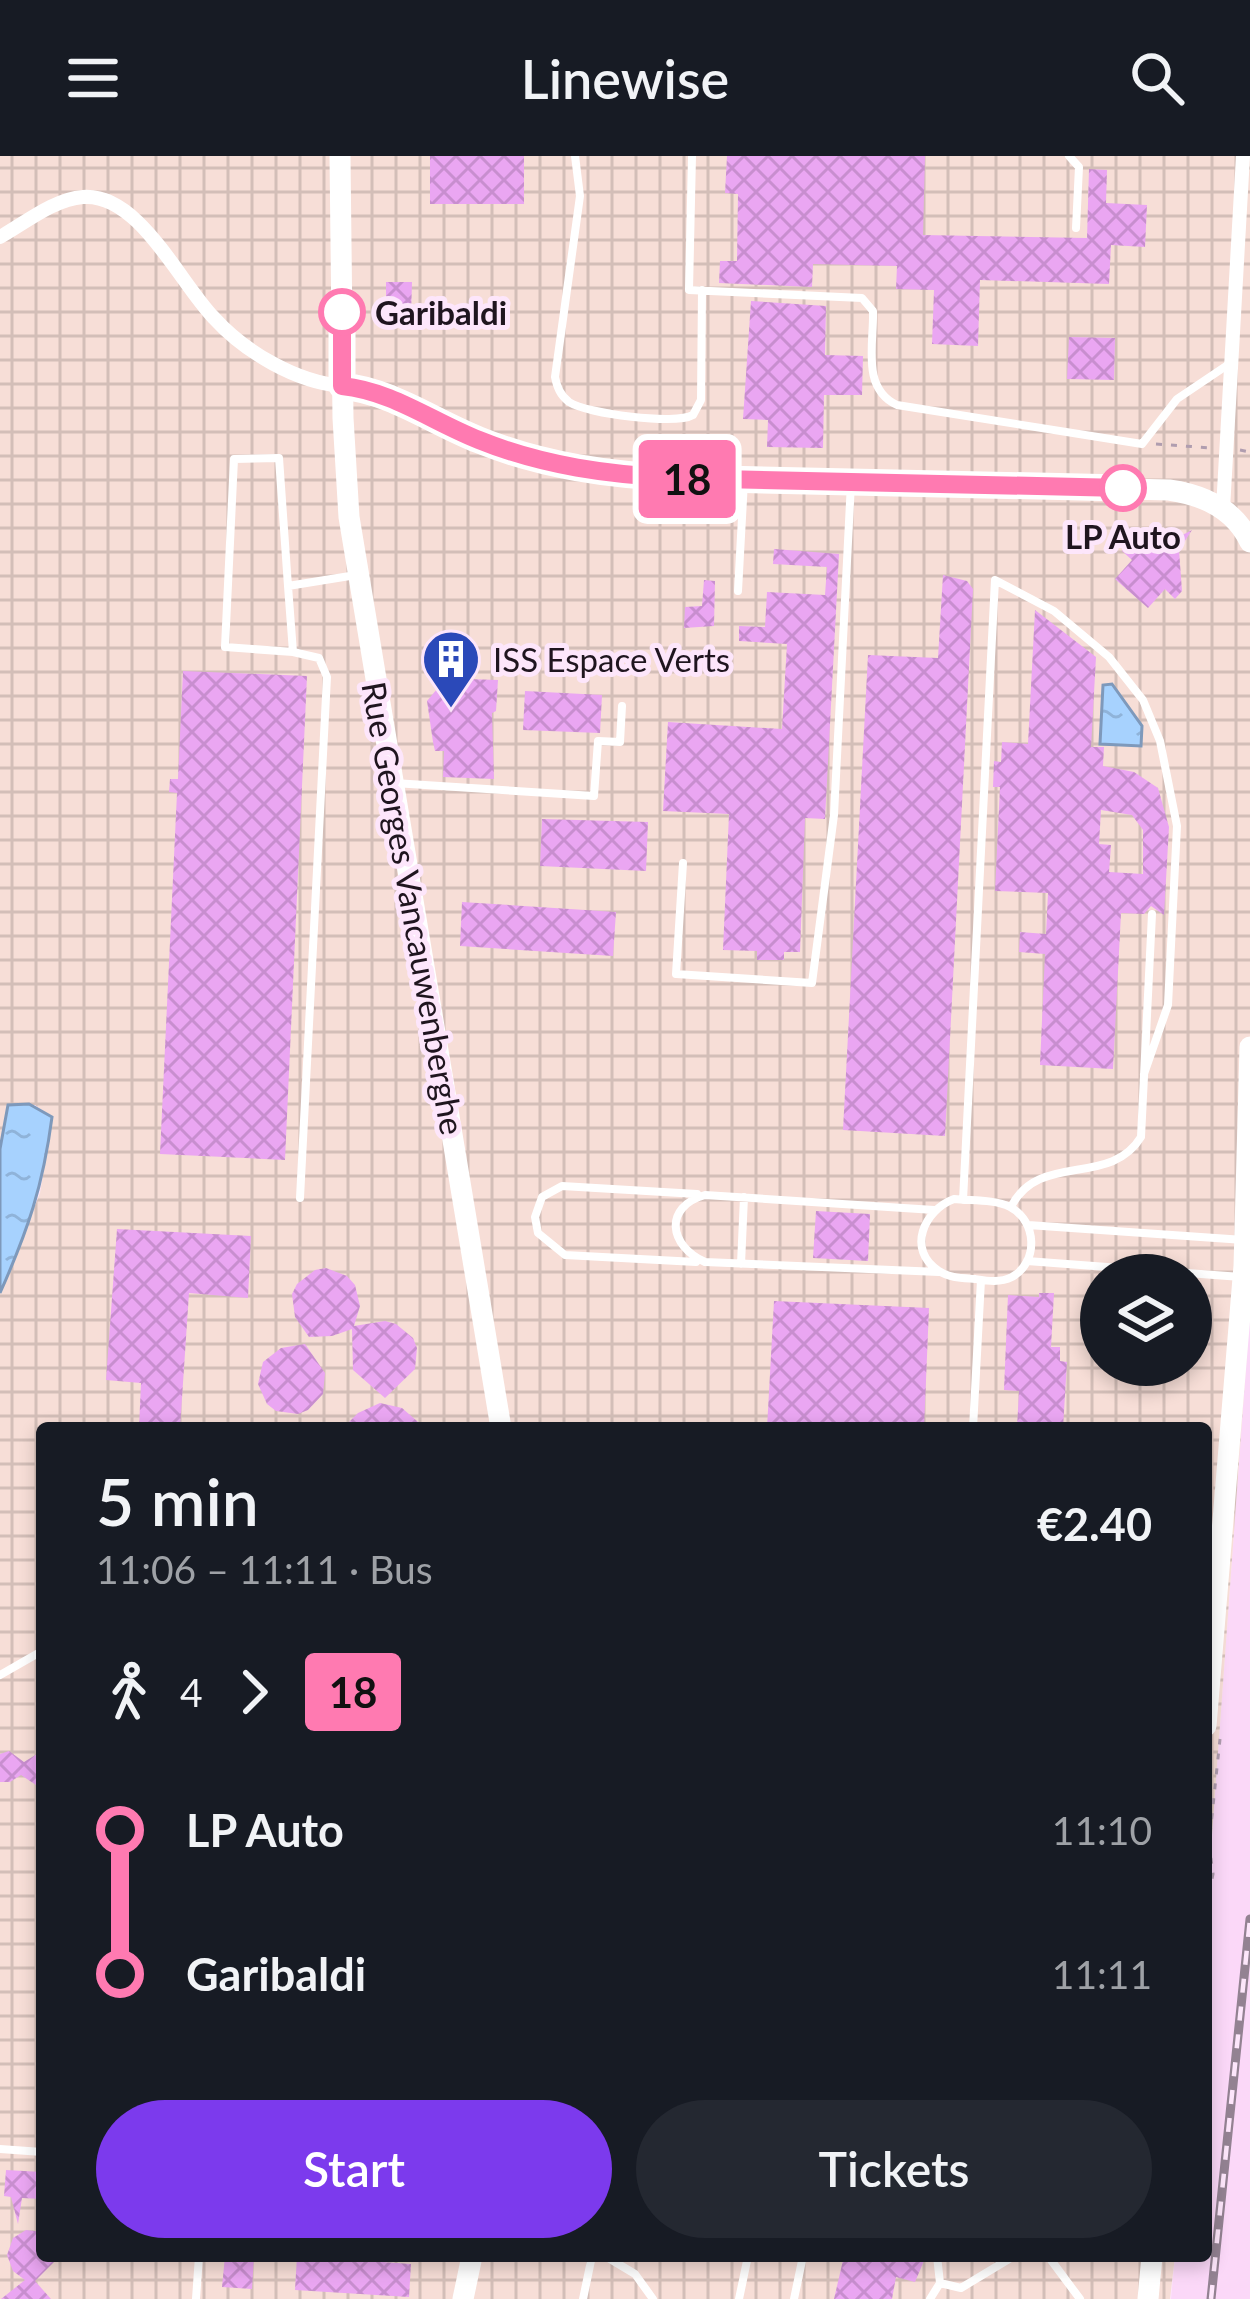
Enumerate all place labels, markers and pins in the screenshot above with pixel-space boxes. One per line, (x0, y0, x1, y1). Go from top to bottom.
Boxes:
marker: Garibaldi (320, 290, 364, 334)
place label: Garibaldi (375, 292, 507, 332)
marker: LP Auto (1101, 466, 1145, 510)
place label: LP Auto (1065, 516, 1181, 556)
building icon: ISS Espace Verts (420, 628, 482, 710)
place label: ISS Espace Verts (493, 639, 730, 679)

